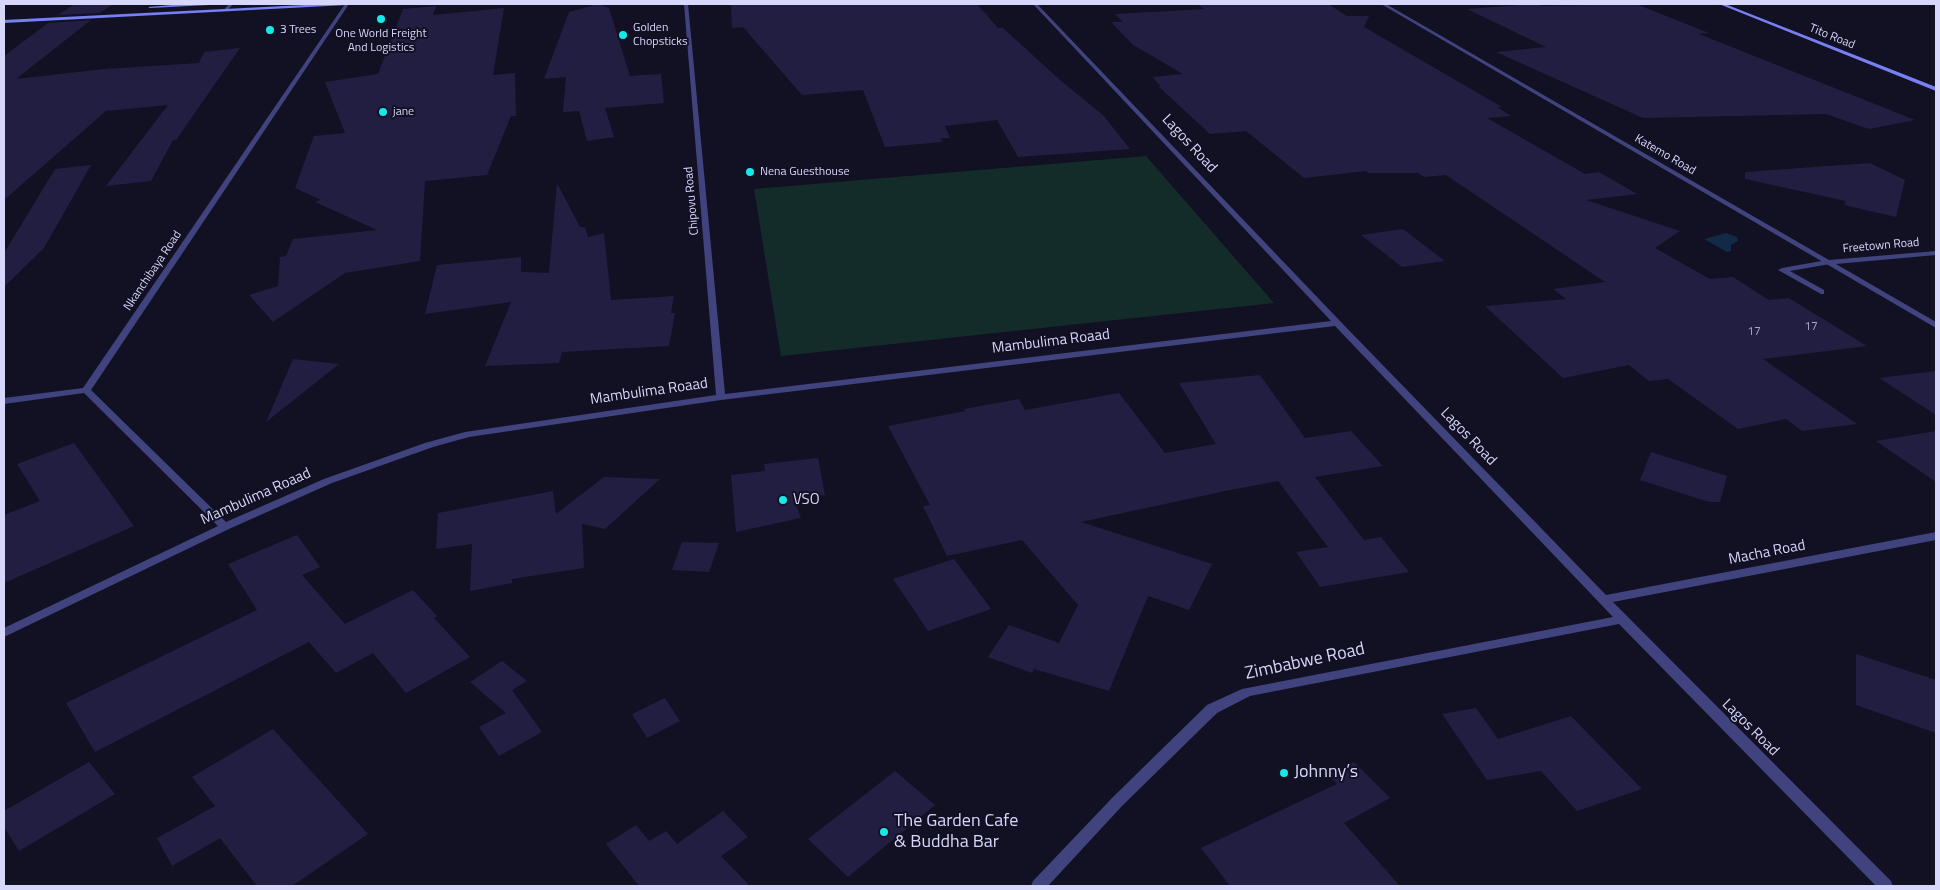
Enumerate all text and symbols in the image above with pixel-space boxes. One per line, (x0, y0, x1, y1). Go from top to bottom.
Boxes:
marker: One World Freight And Logistics (375, 13, 387, 25)
place label: Golden Chopsticks (633, 21, 688, 49)
street label: Tito Road (1807, 21, 1857, 53)
place label: 3 Trees (280, 23, 316, 37)
marker: 3 Trees (264, 24, 276, 36)
place label: One World Freight And Logistics (335, 27, 427, 55)
marker: Golden Chopsticks (617, 29, 629, 41)
place label: jane (393, 105, 414, 119)
marker: jane (377, 106, 389, 118)
street label: Lagos Road (1157, 111, 1221, 177)
street label: Katemo Road (1632, 132, 1698, 178)
place label: Nena Guesthouse (760, 165, 850, 179)
street label: Chipovu Road (682, 166, 702, 236)
marker: Nena Guesthouse (744, 166, 756, 178)
street label: Nkanchibaya Road (121, 228, 185, 314)
street label: Freetown Road (1842, 235, 1920, 257)
house number: 17 (1804, 320, 1818, 334)
house number: 17 (1747, 325, 1761, 339)
street label: Mambulima Roaad (991, 326, 1111, 358)
street label: Mambulima Roaad (589, 375, 709, 409)
street label: Lagos Road (1436, 404, 1500, 470)
street label: Mambulima Roaad (198, 465, 314, 529)
place label: VSO (793, 491, 820, 509)
marker: VSO (777, 494, 789, 506)
street label: Macha Road (1727, 537, 1807, 569)
street label: Zimbabwe Road (1243, 639, 1367, 685)
street label: Lagos Road (1718, 696, 1782, 760)
place label: Johnny’s (1294, 762, 1358, 784)
marker: Johnny’s (1278, 767, 1290, 779)
place label: The Garden Cafe & Buddha Bar (894, 811, 1018, 854)
marker: The Garden Cafe & Buddha Bar (878, 826, 890, 838)

